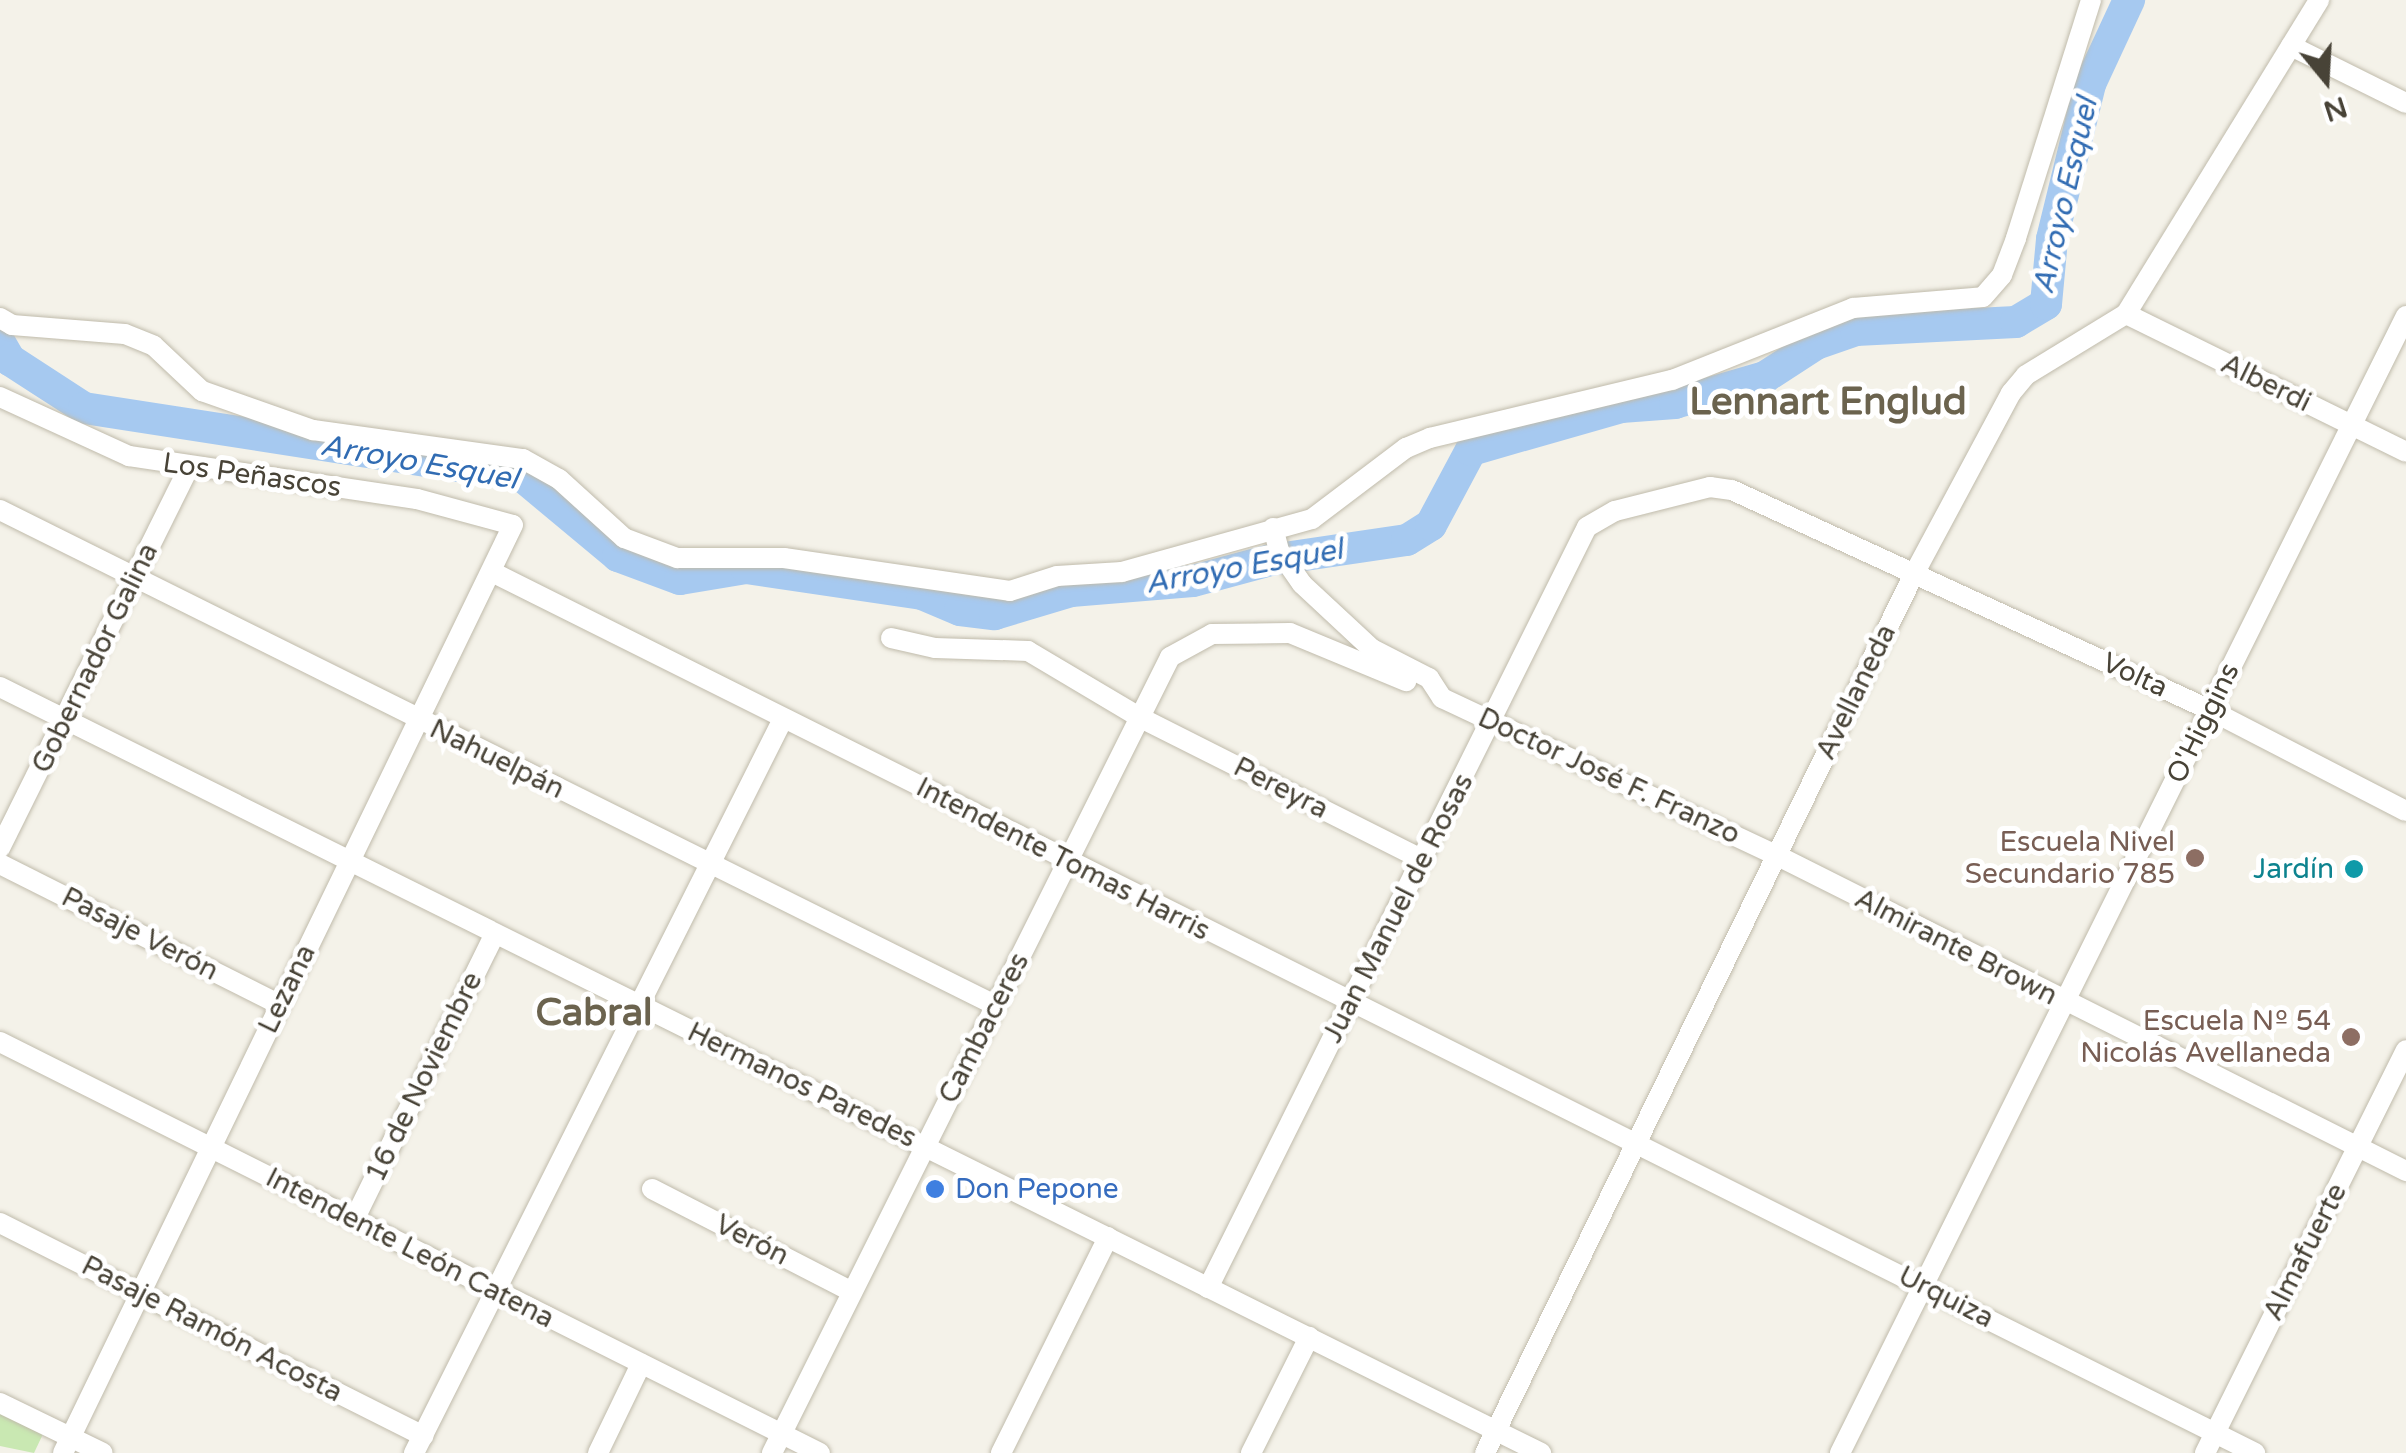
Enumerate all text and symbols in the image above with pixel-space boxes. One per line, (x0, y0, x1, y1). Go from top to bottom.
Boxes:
north arrow (2276, 30, 2376, 130)
text: N (2319, 89, 2351, 128)
water label: Arroyo Esquel (2026, 95, 2106, 297)
street label: Alberdi (2215, 347, 2317, 419)
district label: Lennart Englud (1689, 380, 1967, 426)
water label: Arroyo Esquel (318, 428, 520, 498)
street label: Los Peñascos (161, 446, 343, 504)
water label: Arroyo Esquel (1143, 532, 1345, 602)
street label: Gobernador Galina (25, 538, 165, 778)
street label: Avellaneda (1809, 619, 1903, 765)
street label: Volta (2097, 645, 2173, 705)
street label: O'Higgins (2159, 657, 2247, 789)
street label: Doctor José F. Franzo (1473, 701, 1745, 851)
street label: Nahuelpán (424, 712, 570, 806)
street label: Pereyra (1228, 750, 1334, 826)
street label: Juan Manuel de Rosas (1316, 768, 1480, 1048)
street label: Intendente Tomas Harris (911, 770, 1215, 948)
place label: Escuela Nivel Secundario 785 (1965, 825, 2175, 891)
marker: Escuela Nivel Secundario 785 (2184, 847, 2206, 869)
place label: Jardín (2253, 852, 2334, 886)
marker: Jardín (2343, 858, 2365, 880)
street label: Pasaje Verón (56, 880, 224, 988)
street label: Almirante Brown (1849, 881, 2063, 1013)
street label: Lezana (251, 939, 323, 1039)
street label: Cambaceres (932, 947, 1036, 1109)
street label: 16 de Noviembre (359, 967, 489, 1187)
district label: Cabral (535, 991, 653, 1037)
place label: Escuela Nº 54 Nicolás Avellaneda (2080, 1004, 2331, 1070)
street label: Hermanos Paredes (682, 1015, 922, 1155)
marker: Escuela Nº 54 Nicolás Avellaneda (2340, 1026, 2362, 1048)
street label: Intendente León Catena (260, 1161, 560, 1335)
place label: Don Pepone (955, 1172, 1119, 1206)
marker: Don Pepone (924, 1178, 946, 1200)
street label: Almafuerte (2256, 1178, 2354, 1326)
street label: Verón (710, 1207, 794, 1273)
street label: Pasaje Ramón Acosta (76, 1249, 348, 1409)
street label: Urquiza (1893, 1259, 1999, 1335)

